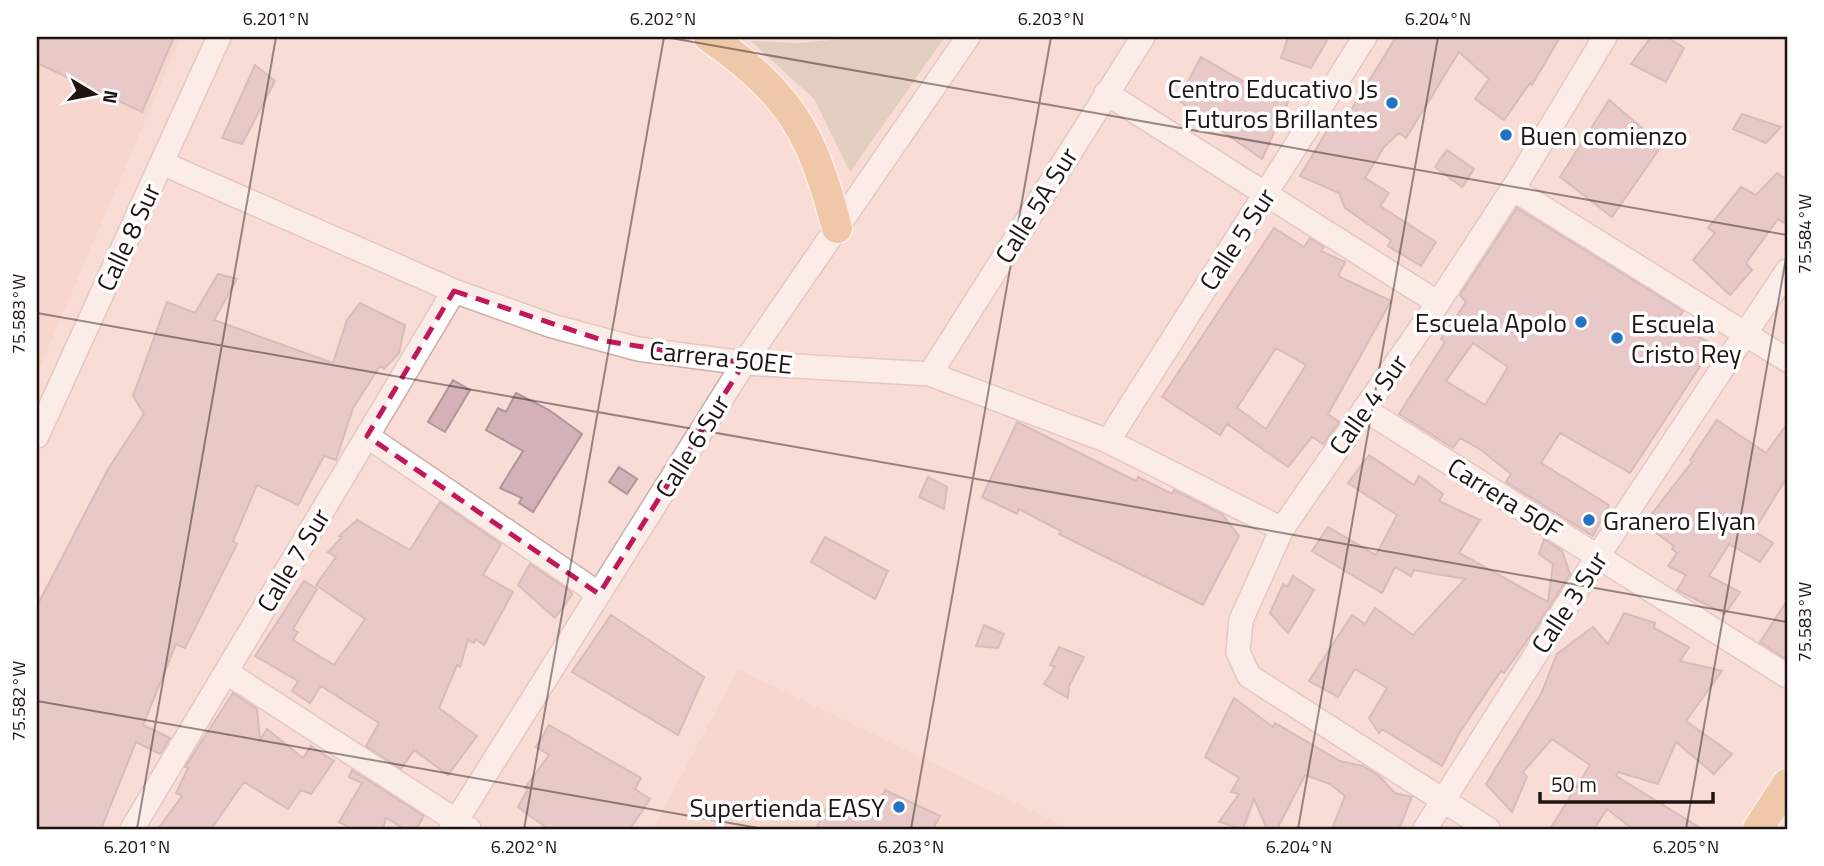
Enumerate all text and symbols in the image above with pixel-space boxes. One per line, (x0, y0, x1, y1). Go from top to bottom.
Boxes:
text: 6.201°N (243, 5, 309, 32)
text: 6.202°N (630, 5, 696, 32)
text: 6.203°N (1018, 5, 1084, 32)
text: 6.204°N (1405, 5, 1471, 32)
north arrow (60, 60, 130, 130)
place label: Centro Educativo Js Futuros Brillantes (1168, 69, 1378, 138)
text: N (96, 88, 127, 106)
marker: Centro Educativo Js Futuros Brillantes (1384, 95, 1400, 111)
place label: Buen comienzo (1520, 116, 1688, 155)
marker: Buen comienzo (1498, 127, 1514, 143)
street label: Calle 5A Sur (985, 139, 1087, 271)
street label: Calle 8 Sur (86, 177, 170, 297)
street label: Calle 5 Sur (1189, 180, 1285, 298)
text: 75.584°W (1791, 194, 1818, 274)
text: 75.583°W (5, 274, 32, 354)
place label: Escuela Apolo (1415, 303, 1567, 342)
place label: Escuela Cristo Rey (1631, 304, 1742, 373)
marker: Escuela Apolo (1573, 314, 1589, 330)
street label: Carrera 50EE (648, 330, 794, 384)
marker: Escuela Cristo Rey (1609, 330, 1625, 346)
street label: Calle 4 Sur (1319, 346, 1417, 462)
street label: Calle 6 Sur (645, 387, 739, 505)
street label: Carrera 50F (1440, 447, 1570, 549)
street label: Calle 7 Sur (247, 501, 339, 619)
place label: Granero Elyan (1603, 501, 1756, 540)
marker: Granero Elyan (1581, 512, 1597, 528)
street label: Calle 3 Sur (1521, 543, 1617, 661)
text: 75.583°W (1791, 582, 1818, 662)
text: 75.582°W (5, 661, 32, 741)
scale bar (1540, 761, 1714, 805)
text: 50 m (1551, 768, 1597, 800)
place label: Supertienda EASY (689, 788, 885, 827)
marker: Supertienda EASY (891, 799, 907, 815)
text: 6.201°N (104, 833, 170, 860)
text: 6.202°N (491, 833, 557, 860)
text: 6.203°N (878, 833, 944, 860)
text: 6.204°N (1266, 833, 1332, 860)
text: 6.205°N (1653, 833, 1719, 860)

